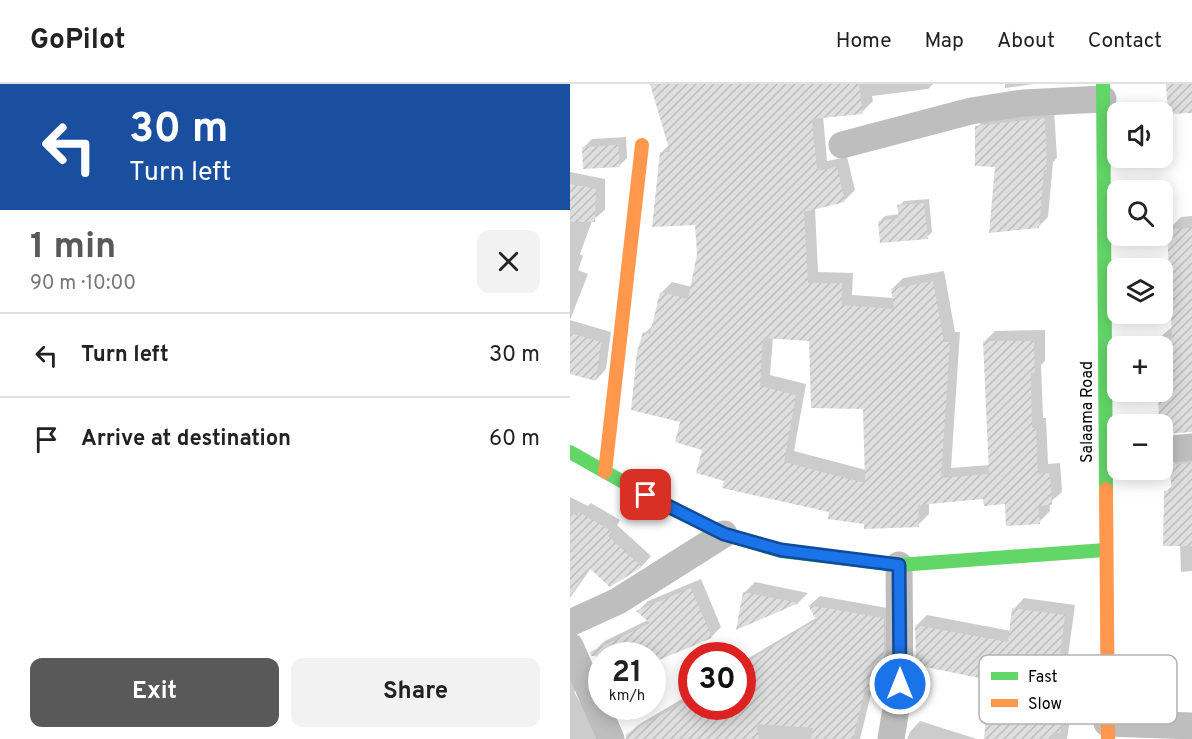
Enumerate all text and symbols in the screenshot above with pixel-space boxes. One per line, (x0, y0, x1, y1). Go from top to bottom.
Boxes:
text: GoPilot (30, 23, 125, 59)
text: Home (836, 28, 892, 55)
text: Map (925, 28, 964, 55)
text: About (997, 28, 1055, 55)
text: Contact (1088, 28, 1162, 55)
map controls (1107, 102, 1173, 480)
button: sound (1107, 102, 1173, 168)
text: 30 m (129, 104, 228, 157)
icon: left (30, 108, 108, 186)
text: Turn left (129, 156, 231, 190)
button: search (1107, 180, 1173, 246)
text: 1 min (30, 225, 116, 271)
button: close (477, 230, 540, 293)
button: layers (1107, 258, 1173, 324)
text: 90 m · 10:00 (30, 271, 136, 297)
button: + (1107, 336, 1173, 402)
icon: left (30, 339, 63, 372)
text: Turn left (81, 342, 169, 369)
text: 30 m (489, 342, 540, 369)
street label: Salaama Road (1078, 361, 1098, 463)
button: − (1107, 414, 1173, 480)
icon: arrive (30, 423, 63, 456)
text: Arrive at destination (81, 426, 291, 453)
text: 60 m (489, 426, 540, 453)
pin (620, 469, 671, 520)
icon: arrive (629, 478, 662, 511)
speed limit sign: 30 (678, 642, 756, 720)
position arrow (868, 652, 932, 716)
text: 21 (612, 655, 642, 692)
legend (979, 655, 1177, 724)
button: Exit (30, 658, 279, 727)
button: Share (291, 658, 540, 727)
text: Fast (1028, 668, 1058, 688)
text: km/h (609, 687, 645, 706)
text: Slow (1028, 695, 1062, 715)

